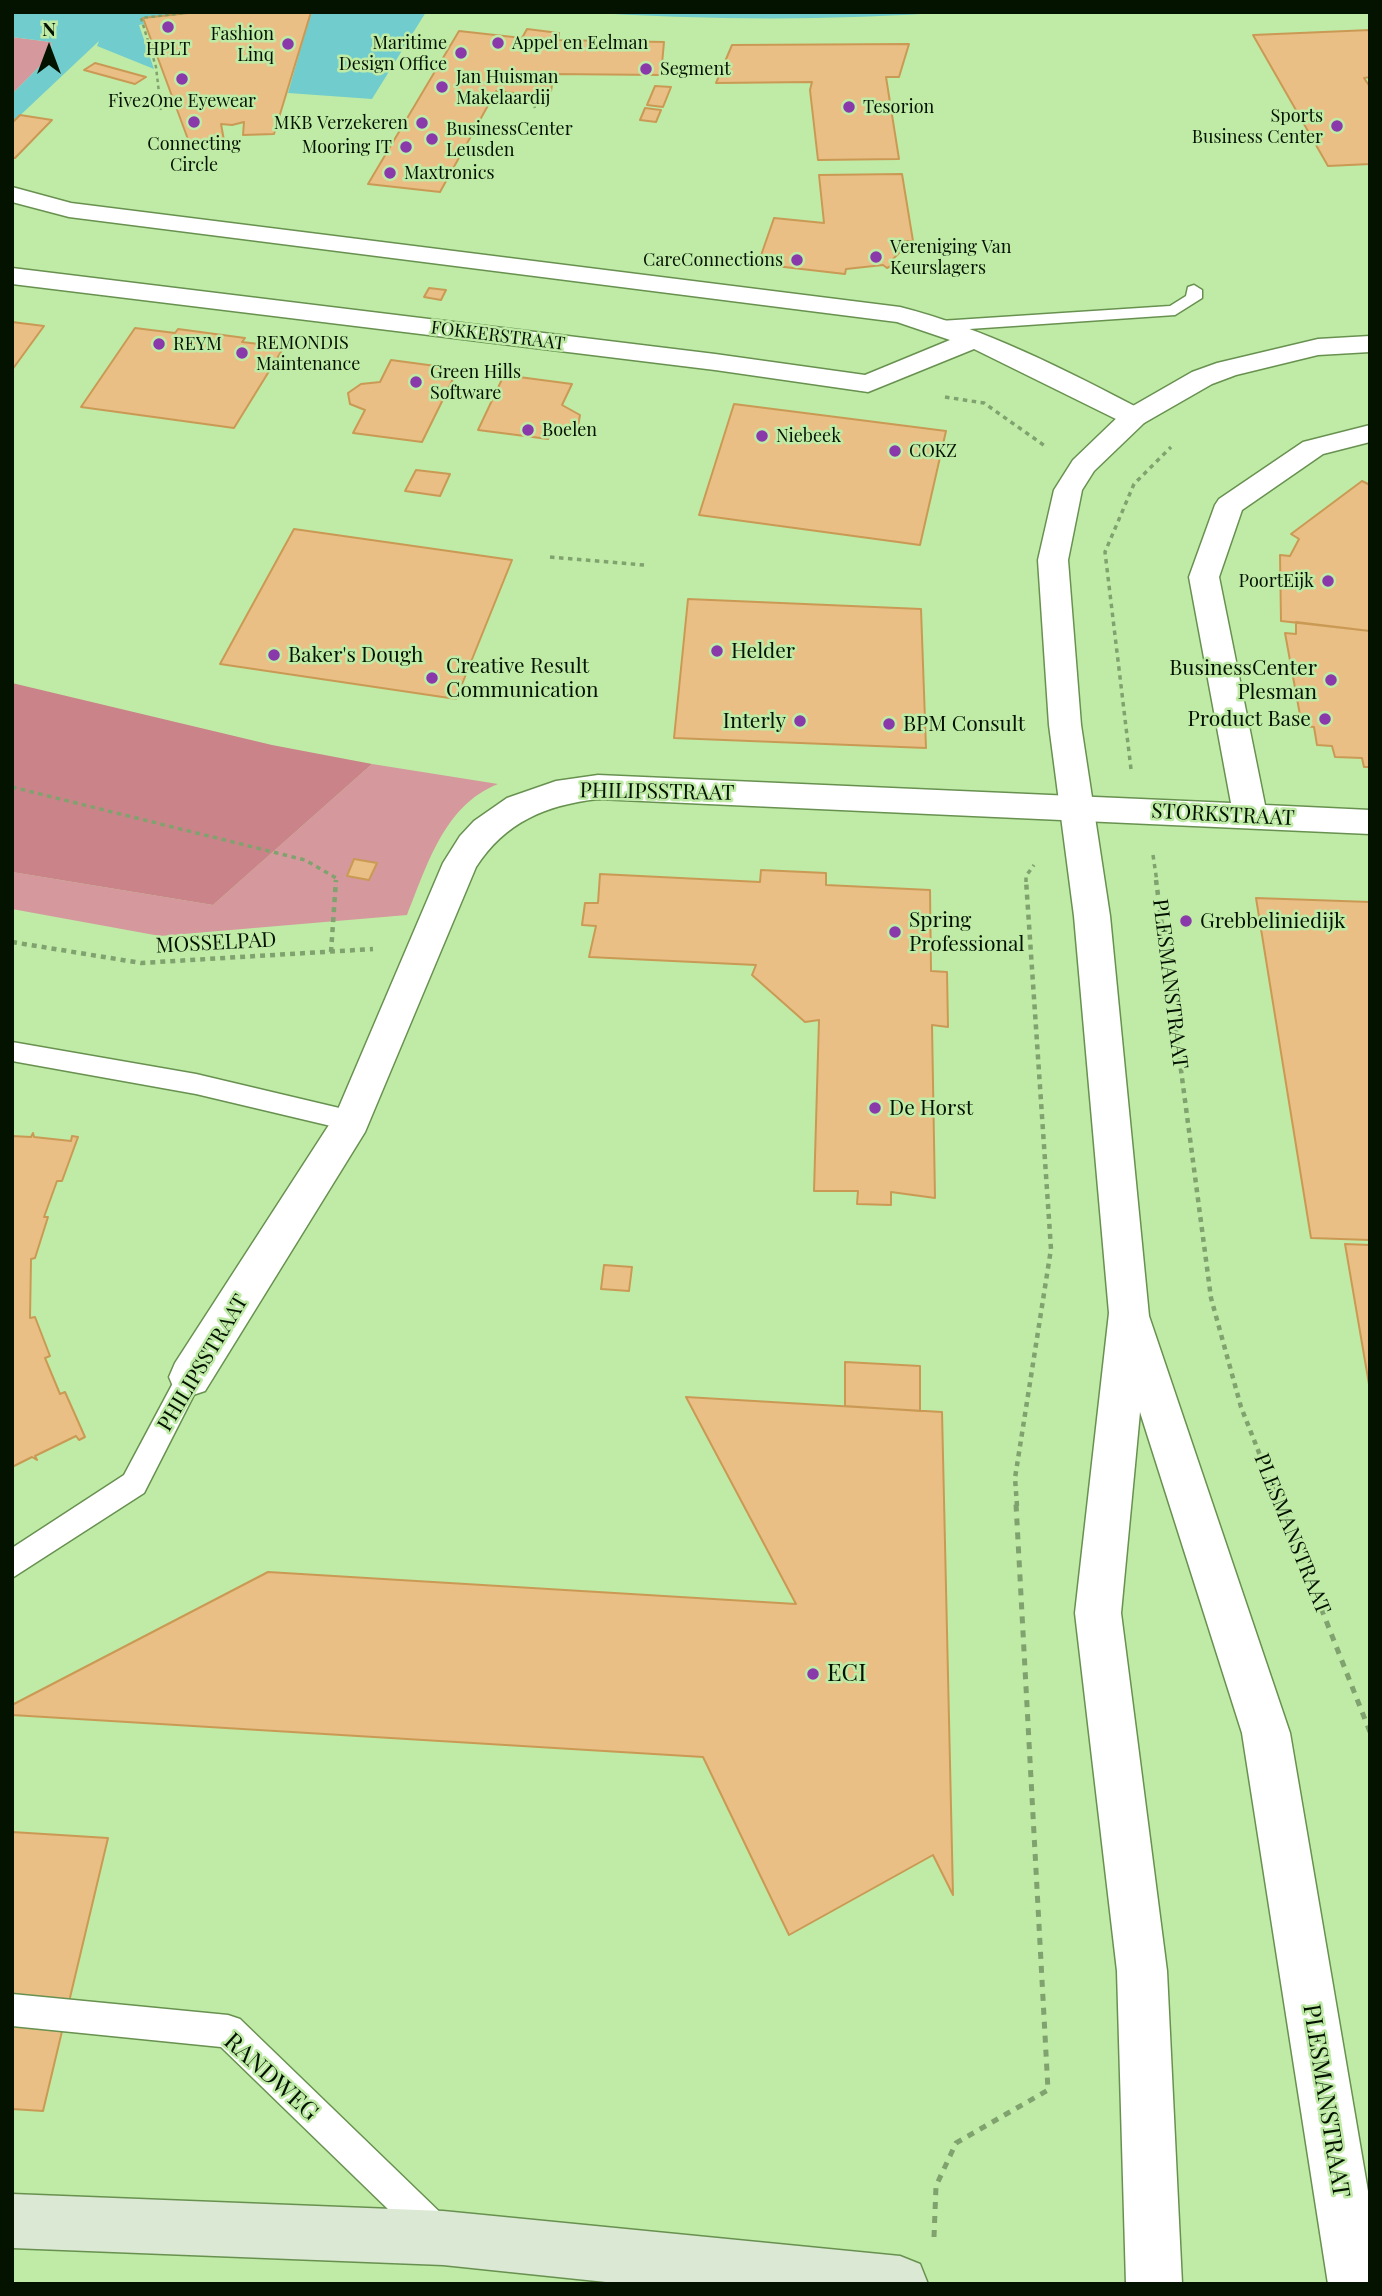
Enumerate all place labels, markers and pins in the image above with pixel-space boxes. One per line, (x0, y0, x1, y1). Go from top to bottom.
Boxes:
marker: HPLT (160, 19, 176, 35)
place label: Fashion Linq (211, 23, 274, 66)
place label: Maritime Design Office (339, 32, 447, 74)
place label: Appel en Eelman (512, 32, 648, 54)
marker: Appel en Eelman (490, 35, 506, 51)
marker: Fashion Linq (280, 36, 296, 52)
place label: HPLT (146, 38, 190, 60)
marker: Maritime Design Office (453, 45, 469, 61)
place label: Segment (660, 58, 731, 80)
marker: Segment (638, 61, 654, 77)
place label: Jan Huisman Makelaardij (456, 66, 559, 108)
marker: Five2One Eyewear (174, 71, 190, 87)
marker: Jan Huisman Makelaardij (434, 79, 450, 95)
place label: Five2One Eyewear (108, 90, 256, 112)
place label: Tesorion (863, 96, 934, 118)
marker: Tesorion (841, 99, 857, 115)
place label: Sports Business Center (1192, 105, 1323, 148)
place label: MKB Verzekeren (274, 112, 408, 134)
marker: Connecting Circle (186, 114, 202, 130)
marker: MKB Verzekeren (414, 115, 430, 131)
place label: BusinessCenter Leusden (446, 118, 573, 160)
marker: Sports Business Center (1329, 118, 1345, 134)
marker: BusinessCenter Leusden (424, 131, 440, 147)
place label: Connecting Circle (147, 133, 241, 176)
place label: Mooring IT (302, 136, 392, 158)
marker: Mooring IT (398, 139, 414, 155)
place label: Maxtronics (404, 162, 495, 184)
marker: Maxtronics (382, 165, 398, 181)
place label: Vereniging Van Keurslagers (890, 236, 1011, 278)
place label: CareConnections (643, 249, 783, 271)
marker: Vereniging Van Keurslagers (868, 249, 884, 265)
marker: CareConnections (789, 252, 805, 268)
place label: REMONDIS Maintenance (256, 332, 360, 374)
place label: REYM (173, 333, 222, 355)
marker: REYM (151, 336, 167, 352)
marker: REMONDIS Maintenance (234, 345, 250, 361)
place label: Green Hills Software (430, 361, 521, 404)
marker: Green Hills Software (408, 374, 424, 390)
place label: Boelen (542, 419, 597, 441)
marker: Boelen (520, 422, 536, 438)
place label: Niebeek (776, 425, 841, 447)
marker: Niebeek (754, 428, 770, 444)
place label: COKZ (909, 440, 957, 462)
marker: COKZ (887, 443, 903, 459)
place label: PoortEijk (1239, 570, 1314, 592)
marker: PoortEijk (1320, 573, 1336, 589)
place label: Helder (731, 638, 795, 664)
place label: Baker's Dough (288, 642, 423, 668)
marker: Helder (709, 643, 725, 659)
marker: Baker's Dough (266, 647, 282, 663)
place label: Creative Result Communication (446, 653, 598, 703)
place label: BusinessCenter Plesman (1169, 655, 1317, 705)
marker: Creative Result Communication (424, 670, 440, 686)
marker: BusinessCenter Plesman (1323, 672, 1339, 688)
place label: Product Base (1187, 706, 1311, 732)
place label: Interly (723, 708, 786, 734)
place label: BPM Consult (903, 711, 1025, 737)
marker: Product Base (1317, 711, 1333, 727)
marker: Interly (792, 713, 808, 729)
marker: BPM Consult (881, 716, 897, 732)
place label: Spring Professional (909, 907, 1024, 957)
place label: Grebbeliniedijk (1200, 908, 1346, 934)
marker: Grebbeliniedijk (1178, 913, 1194, 929)
marker: Spring Professional (887, 924, 903, 940)
place label: De Horst (889, 1095, 973, 1121)
marker: De Horst (867, 1100, 883, 1116)
place label: ECI (827, 1660, 866, 1688)
marker: ECI (805, 1666, 821, 1682)

